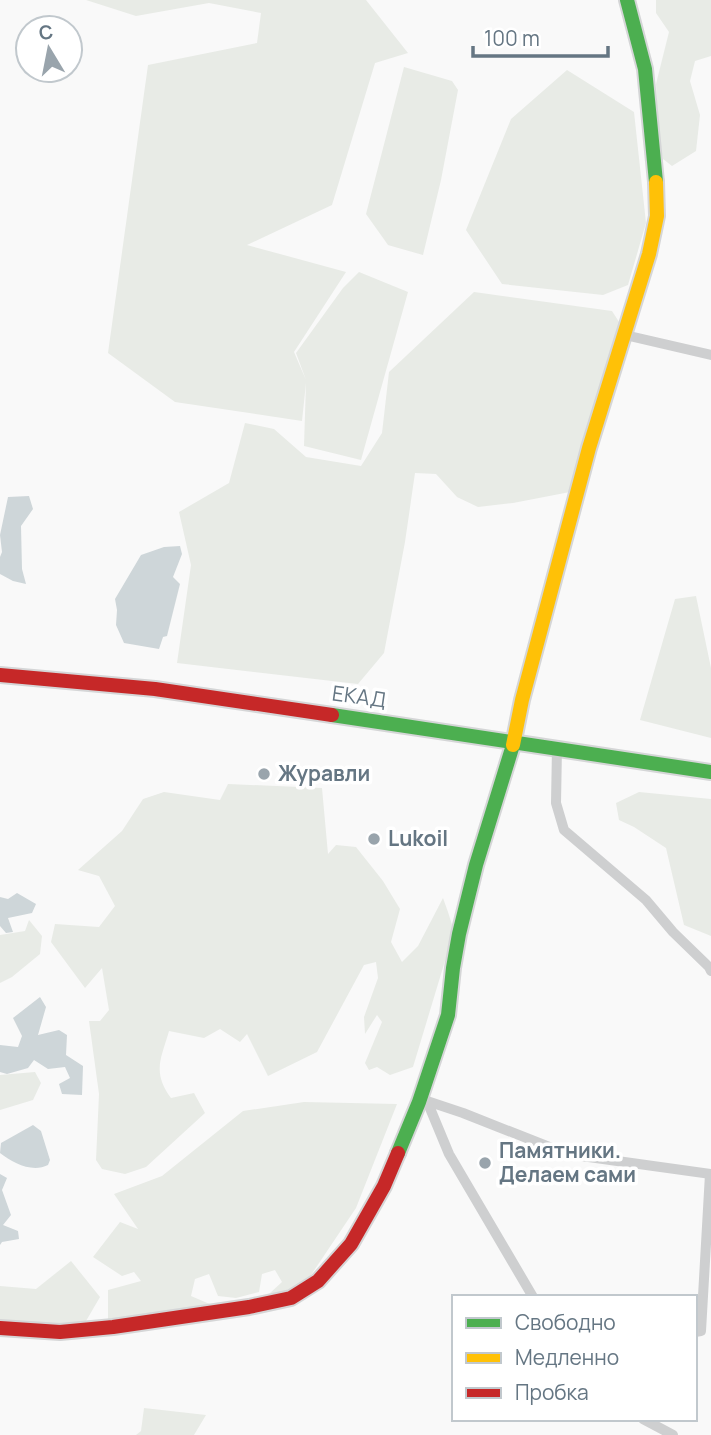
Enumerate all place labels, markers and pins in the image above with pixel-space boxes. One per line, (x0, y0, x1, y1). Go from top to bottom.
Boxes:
place label: Журавли (278, 759, 370, 787)
marker: Журавли (256, 766, 272, 782)
place label: Lukoil (388, 824, 448, 852)
marker: Lukoil (366, 831, 382, 847)
place label: Памятники. Делаем сами (499, 1136, 636, 1188)
marker: Памятники. Делаем сами (477, 1155, 493, 1171)

